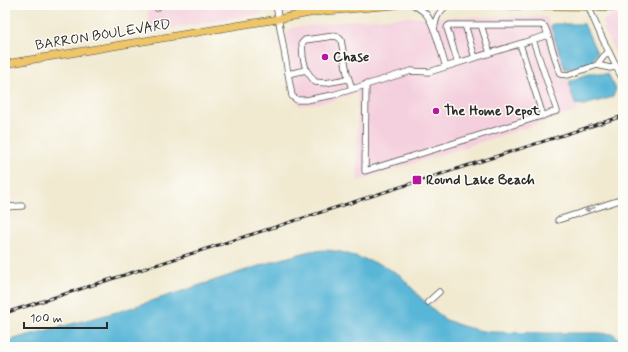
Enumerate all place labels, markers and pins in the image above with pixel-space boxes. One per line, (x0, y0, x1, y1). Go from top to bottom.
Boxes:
place label: Chase (333, 48, 369, 66)
marker: Chase (320, 52, 330, 62)
place label: The Home Depot (444, 102, 541, 120)
marker: The Home Depot (431, 106, 441, 116)
place label: Round Lake Beach (426, 171, 535, 189)
marker: Round Lake Beach (411, 174, 423, 186)

